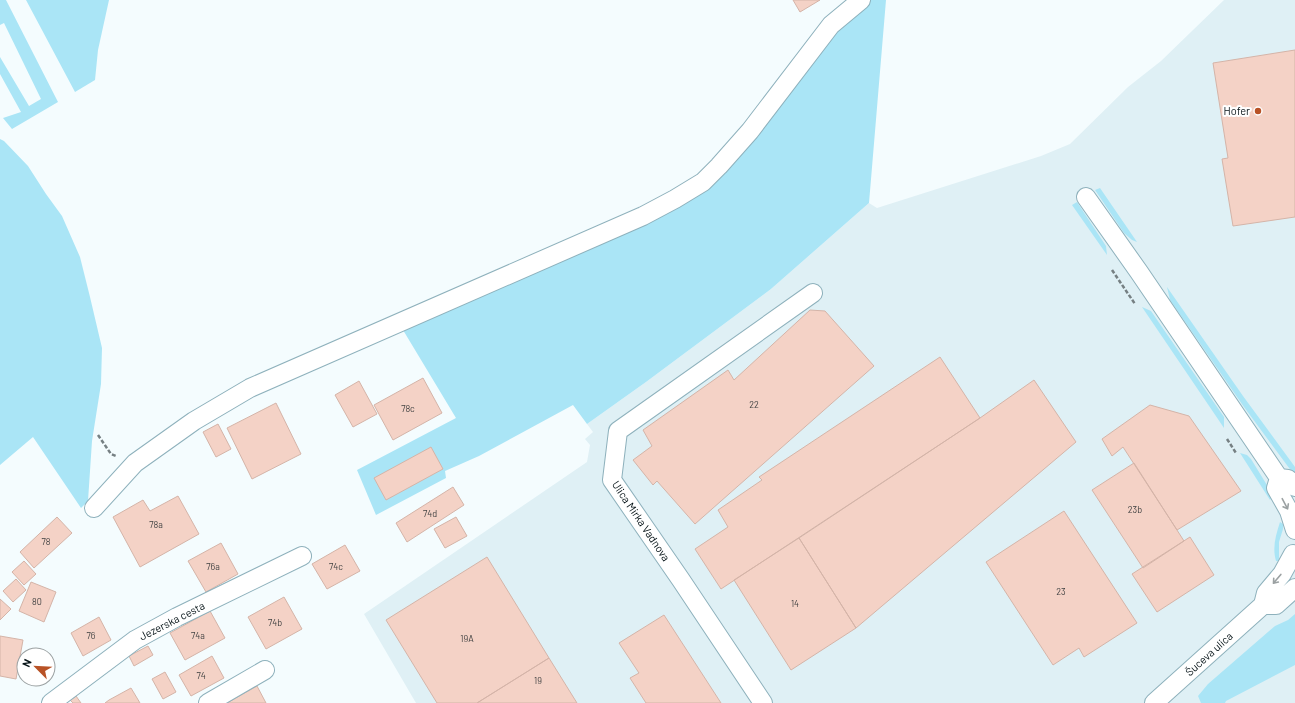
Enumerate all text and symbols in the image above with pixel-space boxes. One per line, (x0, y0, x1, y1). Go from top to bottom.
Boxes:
place label: Hofer (1224, 104, 1250, 117)
marker: Hofer (1253, 106, 1263, 116)
house number: 22 (749, 399, 759, 410)
house number: 78c (401, 403, 415, 414)
street label: Ulica Mirka Vadnova (610, 478, 673, 563)
one-way arrow (1281, 498, 1289, 510)
house number: 23b (1128, 504, 1142, 515)
house number: 74d (423, 508, 437, 519)
house number: 78a (149, 519, 163, 530)
house number: 78 (42, 536, 51, 547)
house number: 76a (206, 561, 220, 572)
house number: 74c (329, 561, 343, 572)
one-way arrow (1273, 574, 1282, 585)
house number: 23 (1056, 586, 1066, 597)
house number: 80 (32, 596, 42, 607)
street label: Jezerska cesta (137, 598, 207, 643)
house number: 14 (791, 598, 799, 609)
house number: 74b (268, 617, 282, 628)
street label: Šuceva ulica (1182, 629, 1235, 678)
house number: 76 (87, 630, 96, 641)
house number: 74a (191, 630, 205, 641)
house number: 19A (460, 633, 474, 644)
north arrow (16, 647, 56, 687)
text: N (19, 657, 34, 669)
house number: 74 (196, 670, 206, 681)
house number: 19 (534, 675, 542, 686)

